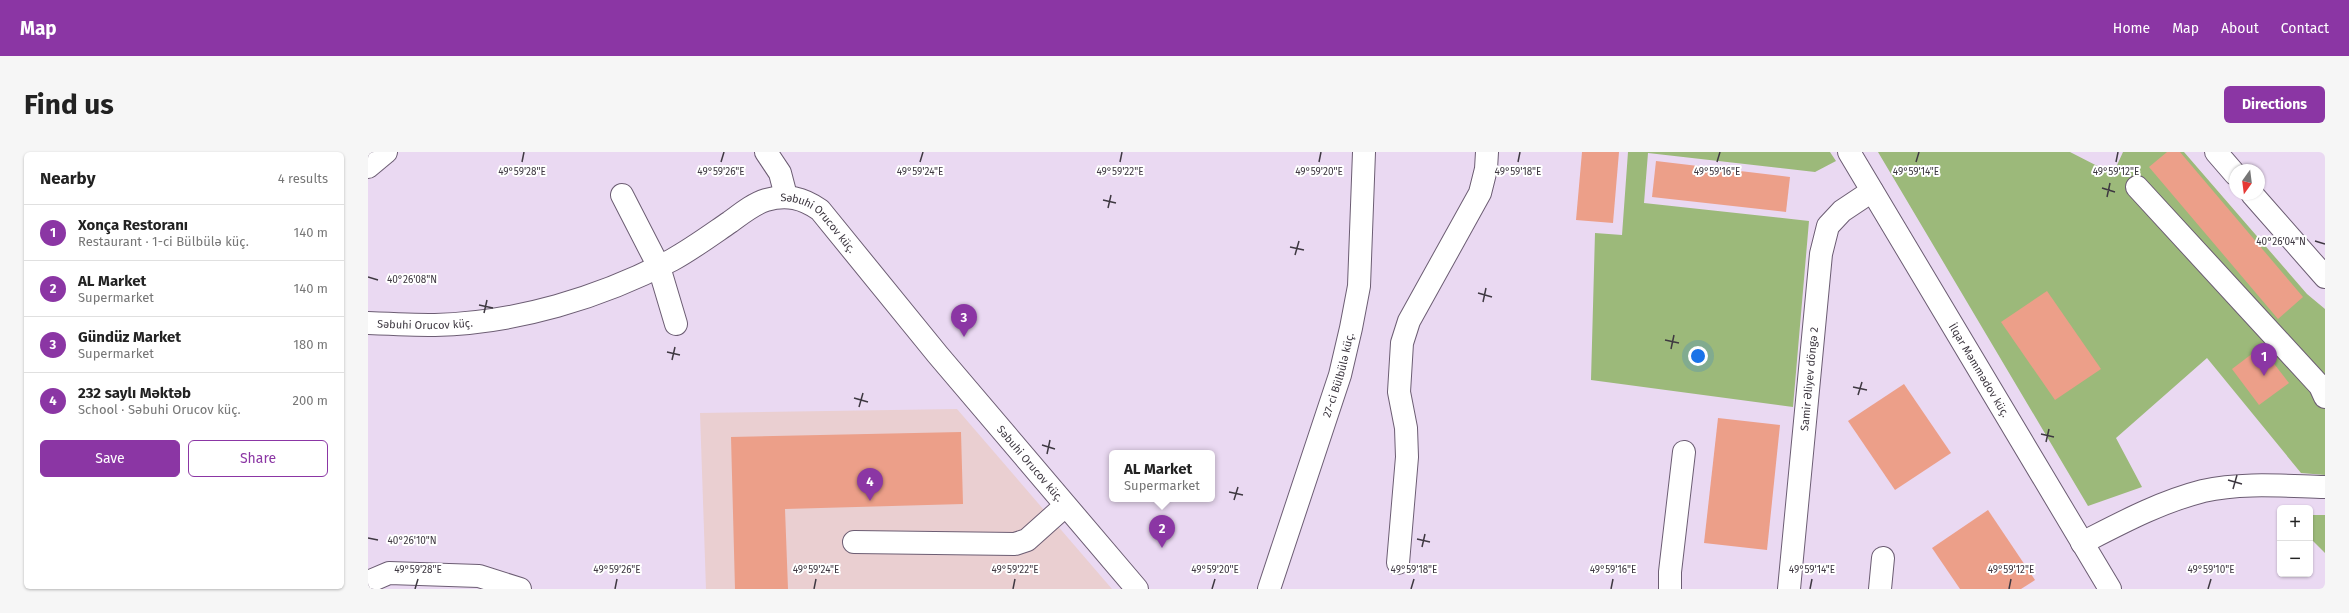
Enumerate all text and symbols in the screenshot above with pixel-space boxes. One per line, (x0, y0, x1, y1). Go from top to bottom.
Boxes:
text: Map (20, 17, 57, 40)
text: Home (2113, 20, 2150, 37)
text: Map (2172, 20, 2199, 37)
text: About (2221, 20, 2259, 37)
text: Contact (2281, 20, 2329, 37)
button: Directions (2224, 86, 2325, 123)
text: Find us (24, 88, 114, 121)
north arrow (2229, 164, 2265, 200)
text: 49°59'28"E (498, 166, 546, 178)
text: 49°59'26"E (697, 166, 745, 178)
text: 49°59'24"E (897, 166, 943, 178)
text: 49°59'22"E (1096, 166, 1144, 178)
text: 49°59'20"E (1295, 166, 1343, 178)
text: 49°59'18"E (1495, 166, 1541, 178)
text: 49°59'16"E (1694, 166, 1740, 178)
text: 49°59'14"E (1893, 166, 1939, 178)
text: 49°59'12"E (2093, 166, 2139, 178)
text: Nearby (40, 168, 95, 189)
text: 4 results (278, 171, 328, 186)
street label: Səbuhi Orucov küç. (780, 191, 859, 256)
text: Xonça Restoranı (78, 216, 188, 234)
text: 1 (50, 225, 56, 240)
text: 140 m (294, 225, 328, 240)
text: Restaurant · 1-ci Bülbülə küç. (78, 234, 249, 249)
text: 40°26'04"N (2256, 236, 2306, 248)
text: AL Market (78, 272, 146, 290)
text: 40°26'08"N (387, 274, 437, 286)
text: 2 (50, 281, 56, 296)
text: 140 m (294, 281, 328, 296)
text: Supermarket (78, 290, 154, 305)
pin: 3 (951, 304, 977, 337)
street label: Səbuhi Orucov küç. (377, 316, 474, 332)
street label: İlqar Məmmədov küç. (1946, 320, 2012, 420)
street label: Samir Əliyev döngə 2 (1798, 326, 1820, 432)
text: Gündüz Market (78, 328, 181, 346)
street label: 27-ci Bülbülə küç. (1320, 331, 1356, 419)
text: 3 (50, 337, 56, 352)
text: 180 m (293, 337, 328, 352)
pin: 1 (2251, 343, 2277, 376)
text: Supermarket (78, 346, 154, 361)
your location (1688, 346, 1708, 366)
text: 232 saylı Məktəb (78, 384, 191, 402)
text: 4 (49, 393, 57, 408)
text: 200 m (292, 393, 328, 408)
text: School · Səbuhi Orucov küç. (78, 402, 241, 417)
street label: Səbuhi Orucov küç. (994, 423, 1066, 504)
button: Save (40, 440, 180, 477)
button: Share (188, 440, 328, 477)
popup (1109, 450, 1215, 502)
text: AL Market (1124, 460, 1192, 478)
pin: 4 (857, 468, 883, 501)
text: Supermarket (1124, 478, 1200, 493)
map controls (2277, 505, 2313, 577)
button: + (2277, 505, 2313, 541)
pin: 2 (1149, 515, 1175, 548)
text: 40°26'10"N (387, 535, 437, 547)
button: − (2277, 541, 2313, 577)
text: 49°59'28"E (394, 564, 442, 576)
text: 49°59'26"E (593, 564, 641, 576)
text: 49°59'24"E (793, 564, 839, 576)
text: 49°59'22"E (991, 564, 1039, 576)
text: 49°59'20"E (1191, 564, 1239, 576)
text: 49°59'18"E (1391, 564, 1437, 576)
text: 49°59'16"E (1590, 564, 1636, 576)
text: 49°59'14"E (1789, 564, 1835, 576)
text: 49°59'12"E (1988, 564, 2034, 576)
text: 49°59'10"E (2187, 564, 2235, 576)

